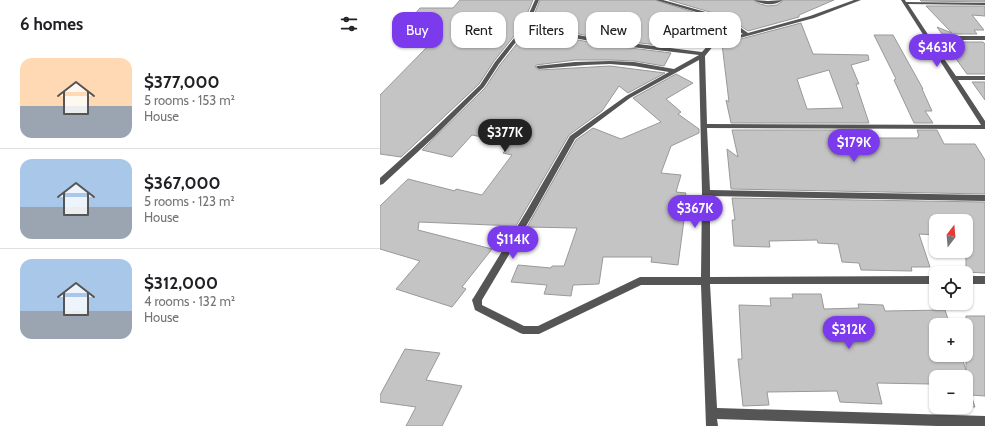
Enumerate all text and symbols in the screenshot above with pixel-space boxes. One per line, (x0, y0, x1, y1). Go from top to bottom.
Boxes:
chip: Buy (392, 12, 443, 48)
chip: Rent (451, 12, 506, 48)
chip: Filters (514, 12, 578, 48)
chip: New (586, 12, 641, 48)
chip: Apartment (649, 12, 741, 48)
icon: filters (338, 13, 360, 35)
text: 6 homes (20, 14, 83, 34)
pin: $463K (909, 34, 965, 68)
text: $463K (918, 39, 956, 55)
text: $377,000 (144, 72, 220, 92)
icon: home (52, 74, 100, 122)
text: 5 rooms · 153 m² (144, 92, 235, 108)
text: House (144, 108, 179, 124)
pin: $377K (477, 119, 533, 153)
text: $377K (487, 124, 523, 140)
pin: $179K (826, 129, 882, 163)
text: $179K (837, 134, 871, 150)
text: $367,000 (144, 173, 220, 193)
icon: home (52, 175, 100, 223)
text: 5 rooms · 123 m² (144, 193, 235, 209)
pin: $367K (667, 195, 723, 229)
text: $367K (677, 200, 713, 216)
text: House (144, 209, 179, 225)
north arrow (929, 214, 973, 258)
map controls (929, 214, 973, 414)
pin: $114K (485, 226, 541, 260)
text: $114K (496, 231, 530, 247)
button: locate (929, 266, 973, 310)
text: $312,000 (144, 273, 218, 293)
icon: home (52, 275, 100, 323)
text: 4 rooms · 132 m² (144, 293, 235, 309)
text: House (144, 309, 179, 325)
pin: $312K (821, 316, 877, 350)
button: + (929, 318, 973, 362)
text: $312K (832, 321, 866, 337)
button: − (929, 370, 973, 414)

